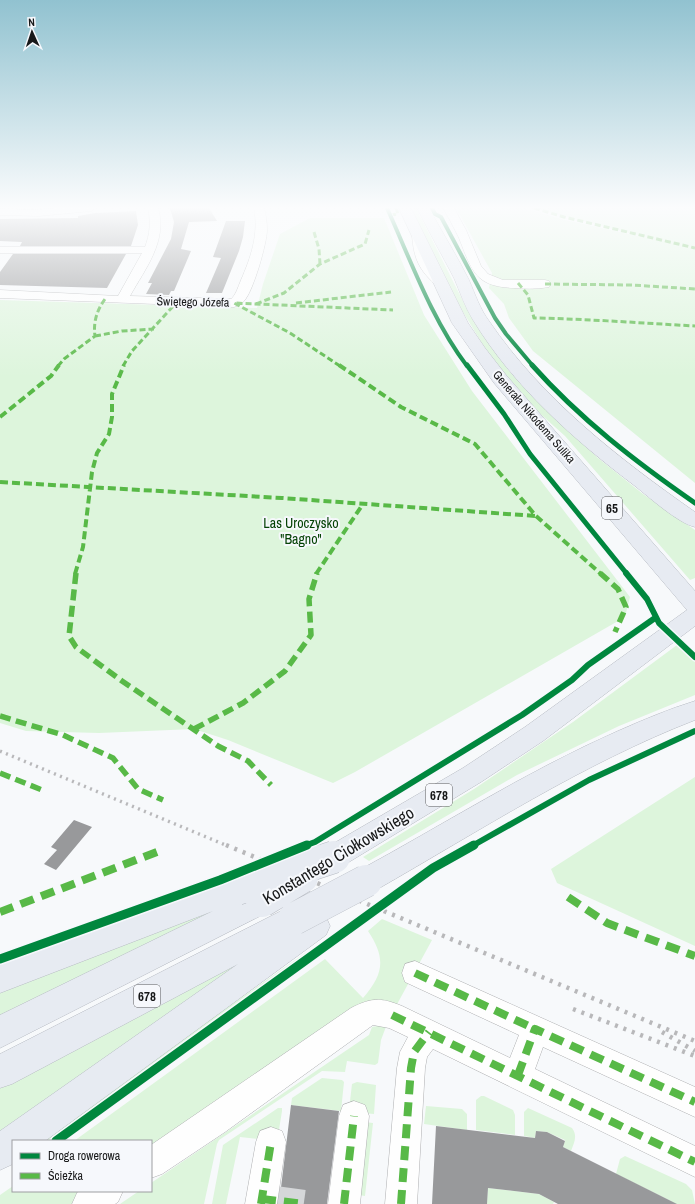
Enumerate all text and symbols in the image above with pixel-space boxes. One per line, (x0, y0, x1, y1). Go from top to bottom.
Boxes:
north arrow (12, 12, 52, 52)
text: N (28, 15, 35, 29)
street label: Świętego Józefa (156, 293, 230, 311)
street label: Generała Nikodema Sulika (489, 367, 579, 467)
road number: 65 (602, 497, 622, 519)
park label: Las Uroczysko "Bagno" (263, 514, 339, 548)
road number: 678 (426, 784, 452, 806)
street label: Konstantego Ciołkowskiego (258, 801, 418, 909)
road number: 678 (134, 985, 160, 1007)
legend (12, 1140, 152, 1192)
text: Droga rowerowa (48, 1148, 121, 1164)
text: Ścieżka (48, 1168, 84, 1184)

